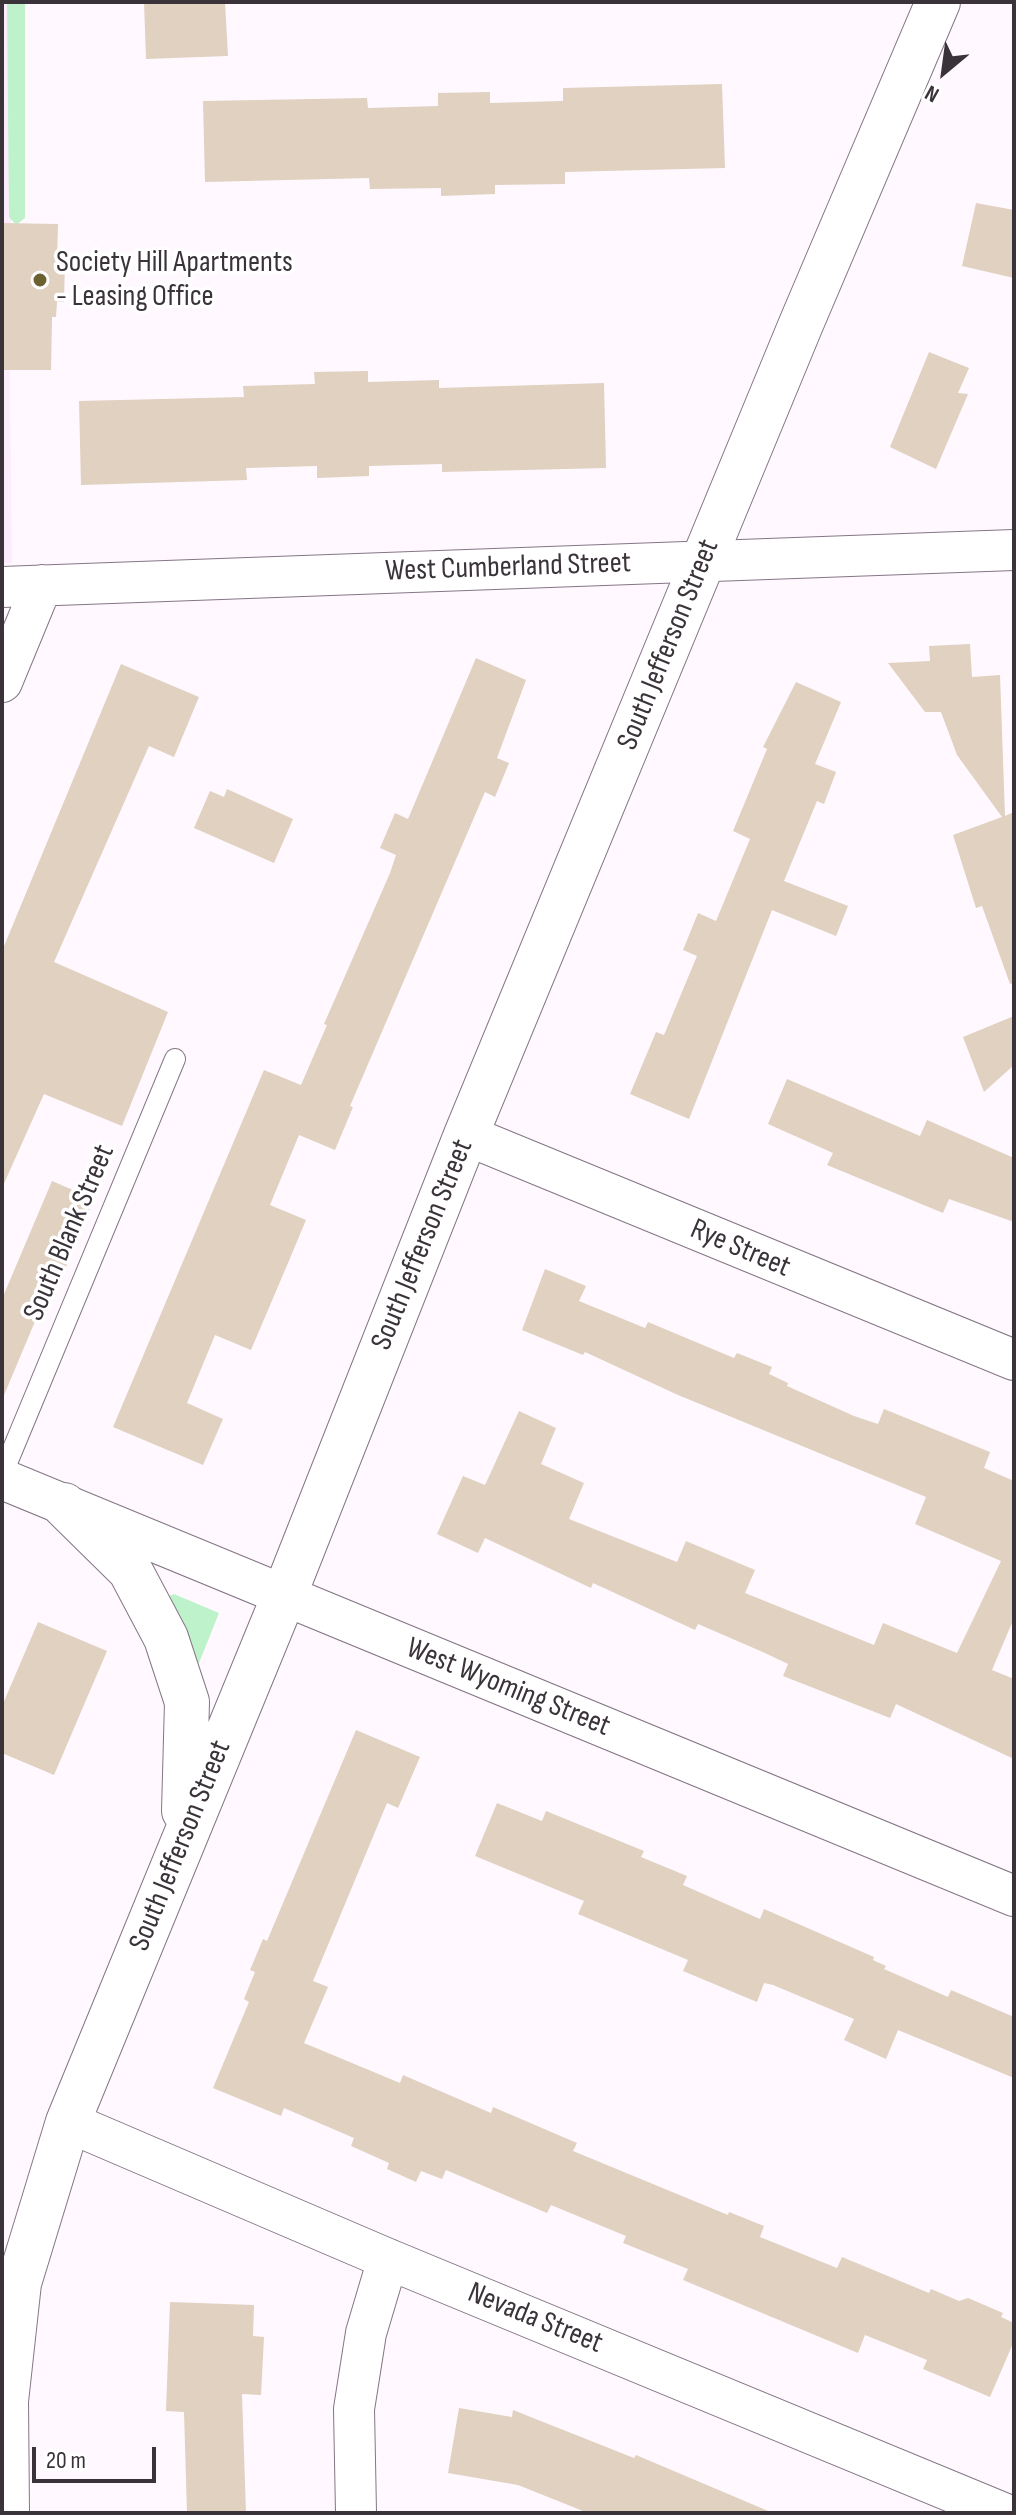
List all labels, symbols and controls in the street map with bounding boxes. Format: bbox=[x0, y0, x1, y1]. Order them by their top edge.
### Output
north arrow bbox=[904, 32, 984, 112]
text: N bbox=[920, 79, 944, 108]
place label: Society Hill Apartments - Leasing Office bbox=[56, 245, 293, 316]
marker: Society Hill Apartments - Leasing Office bbox=[31, 271, 49, 289]
street label: South Jefferson Street bbox=[610, 535, 728, 755]
street label: West Cumberland Street bbox=[385, 546, 631, 590]
street label: South Jefferson Street bbox=[364, 1135, 482, 1355]
street label: South Blank Street bbox=[17, 1140, 123, 1326]
street label: Rye Street bbox=[685, 1212, 795, 1286]
street label: West Wyoming Street bbox=[401, 1631, 615, 1745]
street label: South Jefferson Street bbox=[122, 1736, 240, 1956]
street label: Nevada Street bbox=[462, 2276, 608, 2362]
scale bar bbox=[36, 2431, 160, 2481]
text: 20 m bbox=[46, 2446, 86, 2475]

